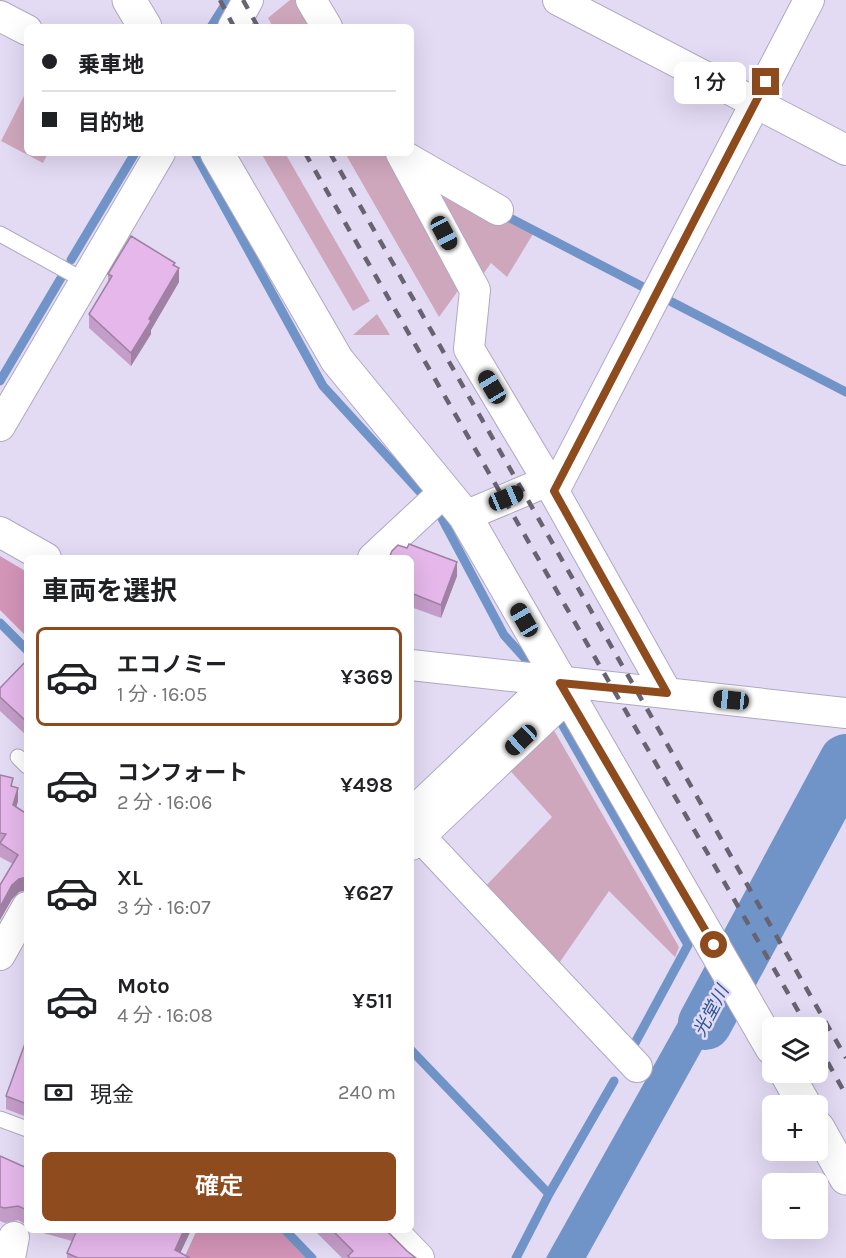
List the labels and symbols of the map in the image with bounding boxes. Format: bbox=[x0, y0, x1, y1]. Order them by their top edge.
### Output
callout: 1 分 bbox=[673, 61, 745, 103]
route end bbox=[752, 68, 779, 95]
car bbox=[428, 213, 460, 253]
car bbox=[475, 367, 509, 407]
car bbox=[486, 483, 526, 513]
car bbox=[507, 600, 541, 640]
car bbox=[712, 689, 750, 711]
car bbox=[502, 721, 540, 759]
route start bbox=[700, 931, 727, 958]
water label: 光堂川 bbox=[689, 980, 734, 1040]

